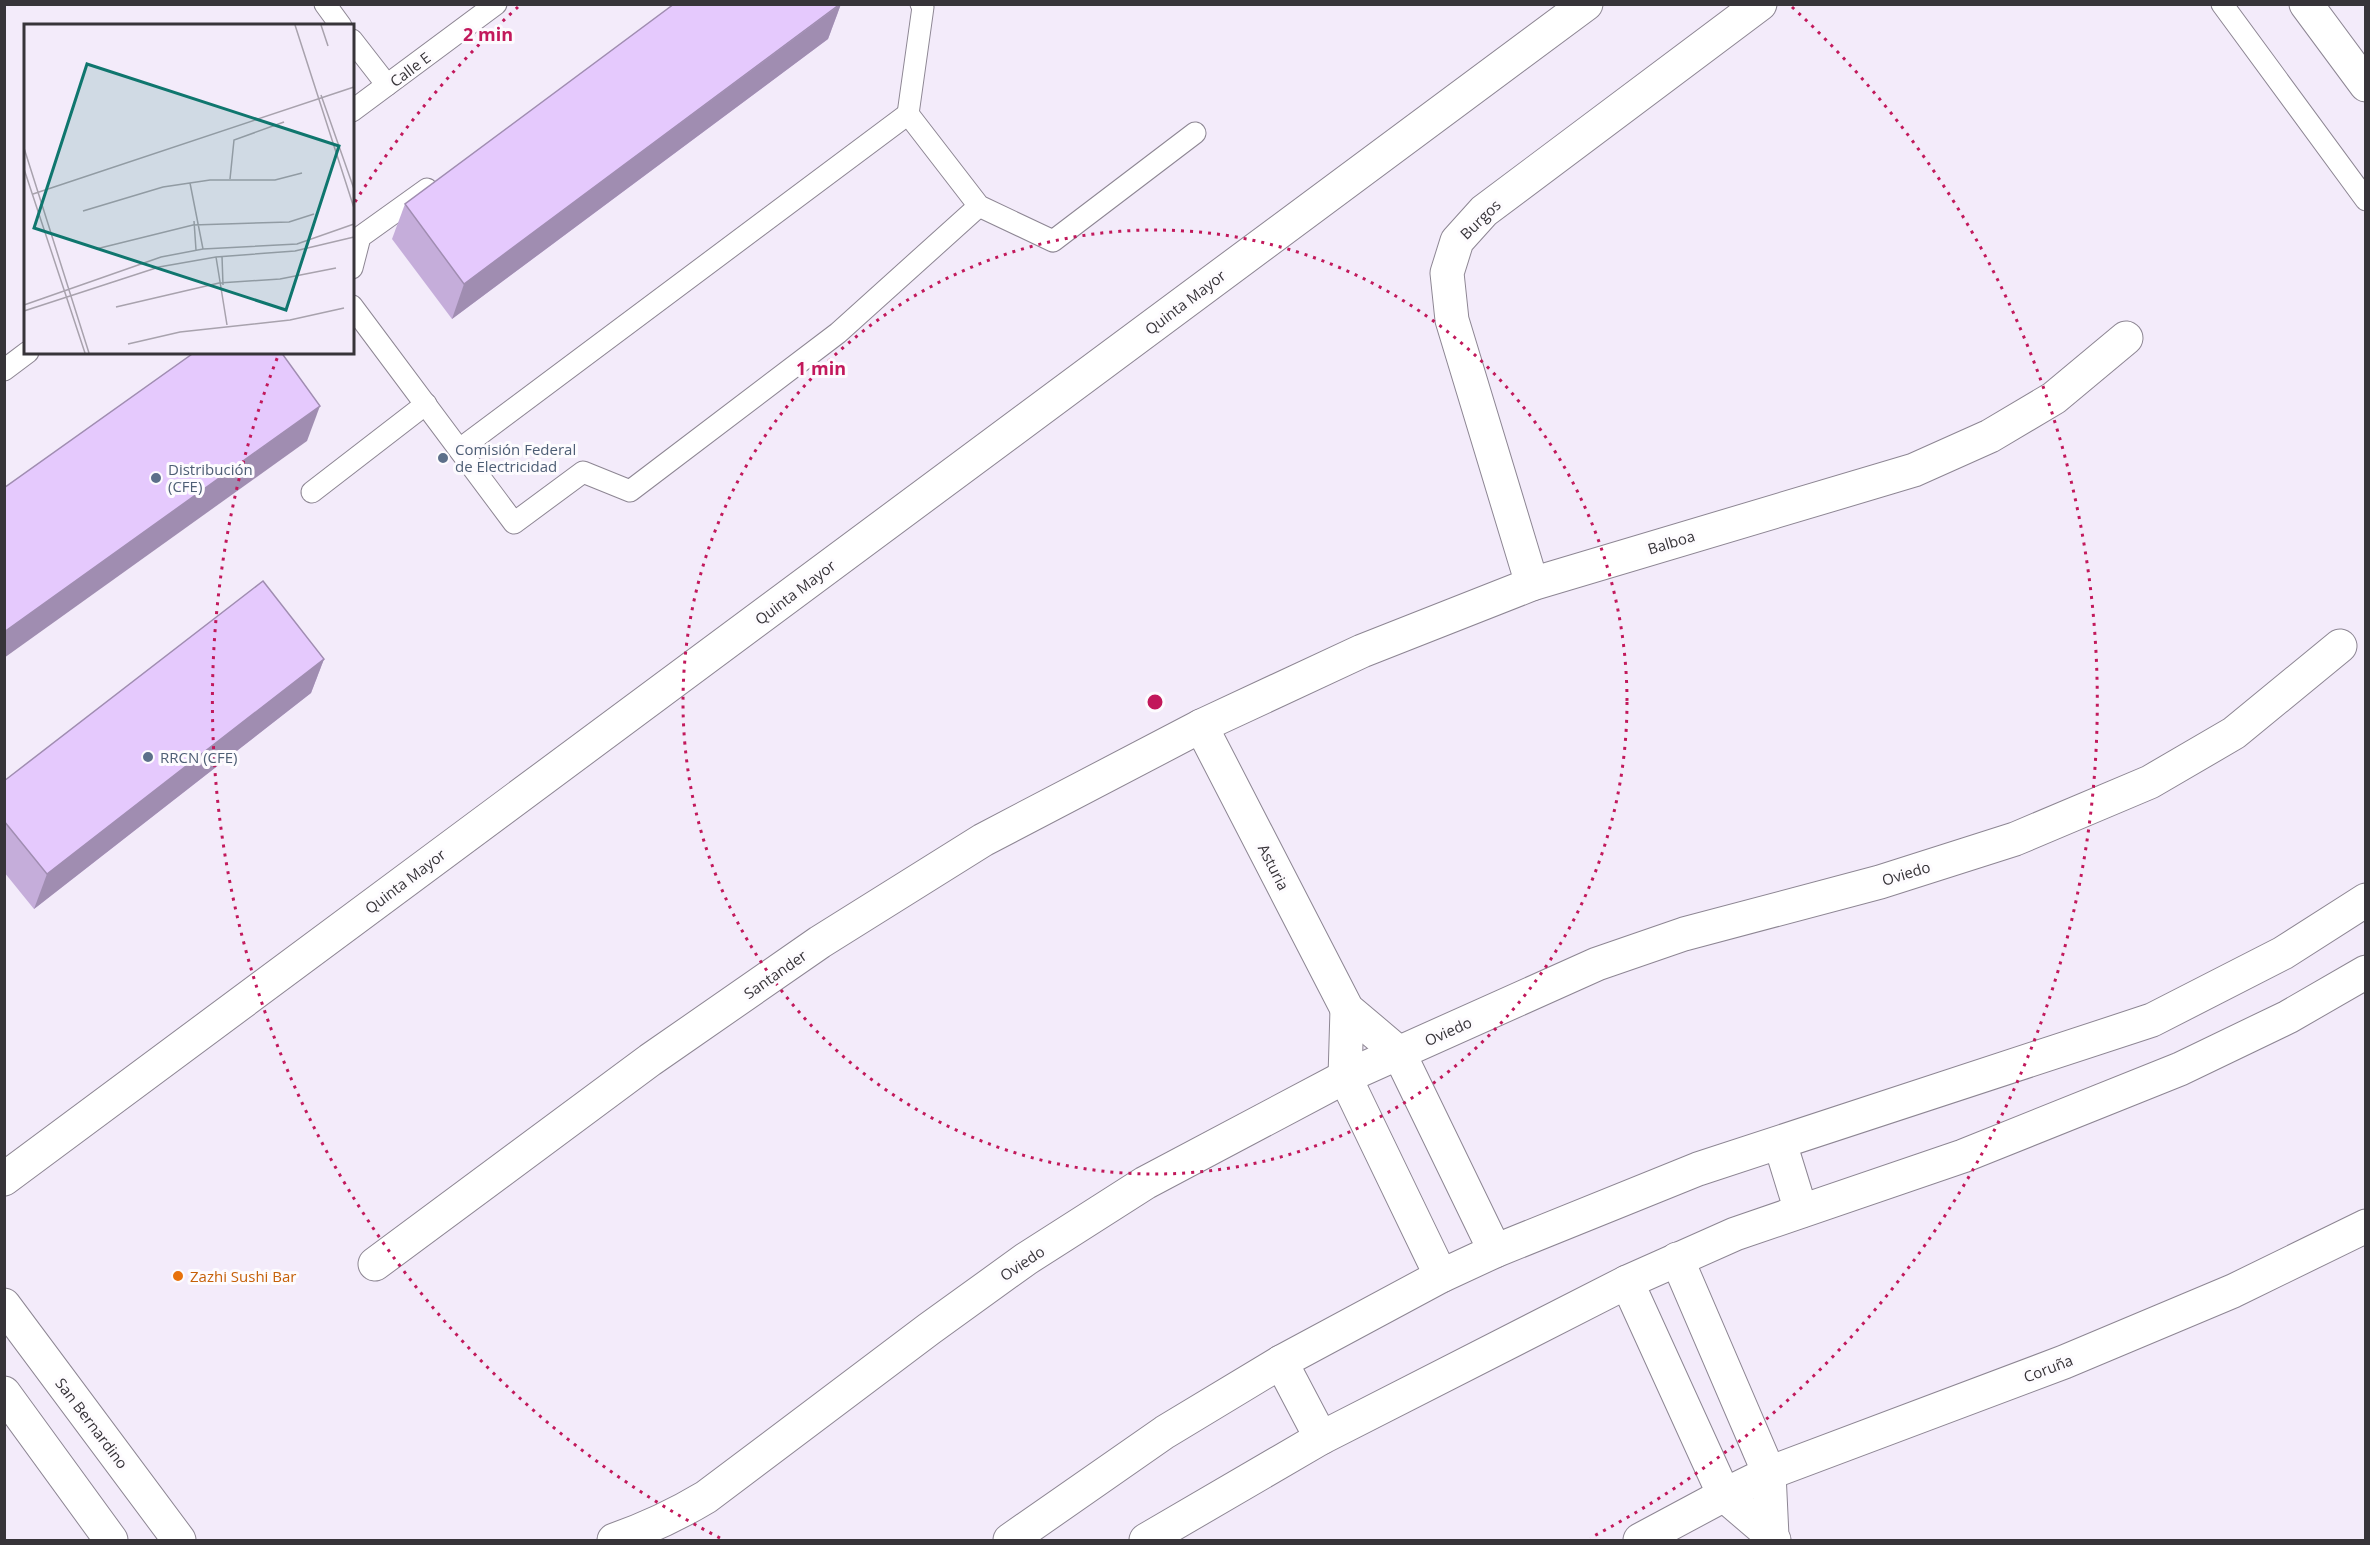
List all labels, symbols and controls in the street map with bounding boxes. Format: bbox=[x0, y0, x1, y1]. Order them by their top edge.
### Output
text: 2 min bbox=[463, 22, 513, 46]
inset map bbox=[24, 24, 354, 354]
street label: Calle E bbox=[386, 47, 434, 91]
street label: Burgos bbox=[1455, 195, 1505, 243]
street label: Quinta Mayor bbox=[1141, 265, 1229, 339]
text: 1 min bbox=[796, 356, 846, 380]
place label: Comisión Federal de Electricidad bbox=[455, 439, 576, 476]
marker: Comisión Federal de Electricidad bbox=[436, 451, 450, 465]
place label: Distribución (CFE) bbox=[168, 459, 253, 496]
marker: Distribución (CFE) bbox=[149, 471, 163, 485]
street label: Balboa bbox=[1645, 525, 1697, 559]
street label: Quinta Mayor bbox=[751, 555, 839, 629]
centre of rings bbox=[1145, 692, 1165, 712]
place label: RRCN (CFE) bbox=[160, 747, 238, 767]
marker: RRCN (CFE) bbox=[141, 750, 155, 764]
street label: Asturia bbox=[1254, 840, 1294, 894]
street label: Quinta Mayor bbox=[361, 844, 449, 918]
street label: Oviedo bbox=[1879, 856, 1933, 890]
street label: Santander bbox=[740, 945, 810, 1003]
street label: Oviedo bbox=[1421, 1012, 1475, 1050]
street label: Oviedo bbox=[996, 1241, 1048, 1285]
place label: Zazhi Sushi Bar bbox=[190, 1266, 296, 1286]
marker: Zazhi Sushi Bar bbox=[171, 1269, 185, 1283]
street label: Coruña bbox=[2020, 1349, 2076, 1387]
street label: San Bernardino bbox=[51, 1374, 133, 1472]

